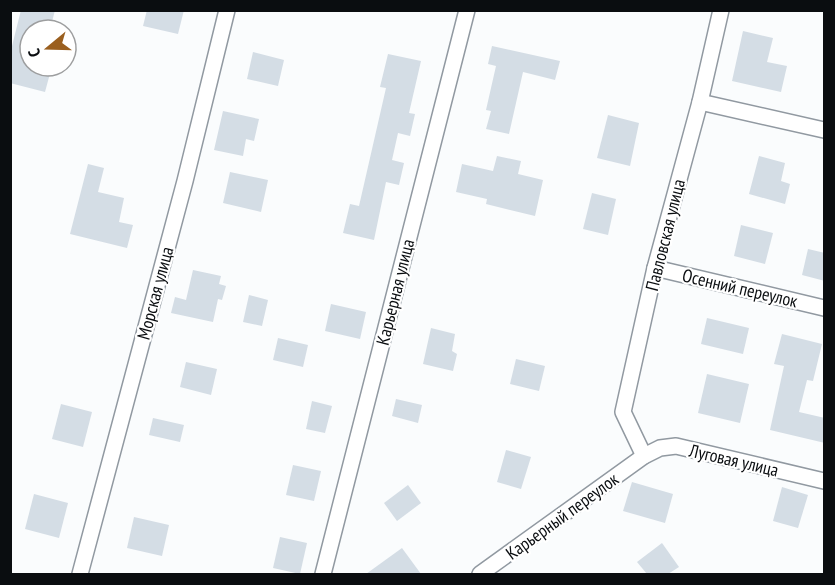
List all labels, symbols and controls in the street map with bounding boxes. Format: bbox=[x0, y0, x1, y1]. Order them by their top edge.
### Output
north arrow bbox=[18, 18, 78, 78]
text: С bbox=[23, 46, 44, 60]
street label: Павловская улица bbox=[640, 177, 690, 293]
street label: Карьерная улица bbox=[371, 237, 419, 347]
street label: Морская улица bbox=[132, 244, 178, 342]
street label: Осенний переулок bbox=[680, 264, 800, 312]
street label: Луговая улица bbox=[686, 438, 781, 481]
street label: Карьерный переулок bbox=[501, 467, 623, 565]

